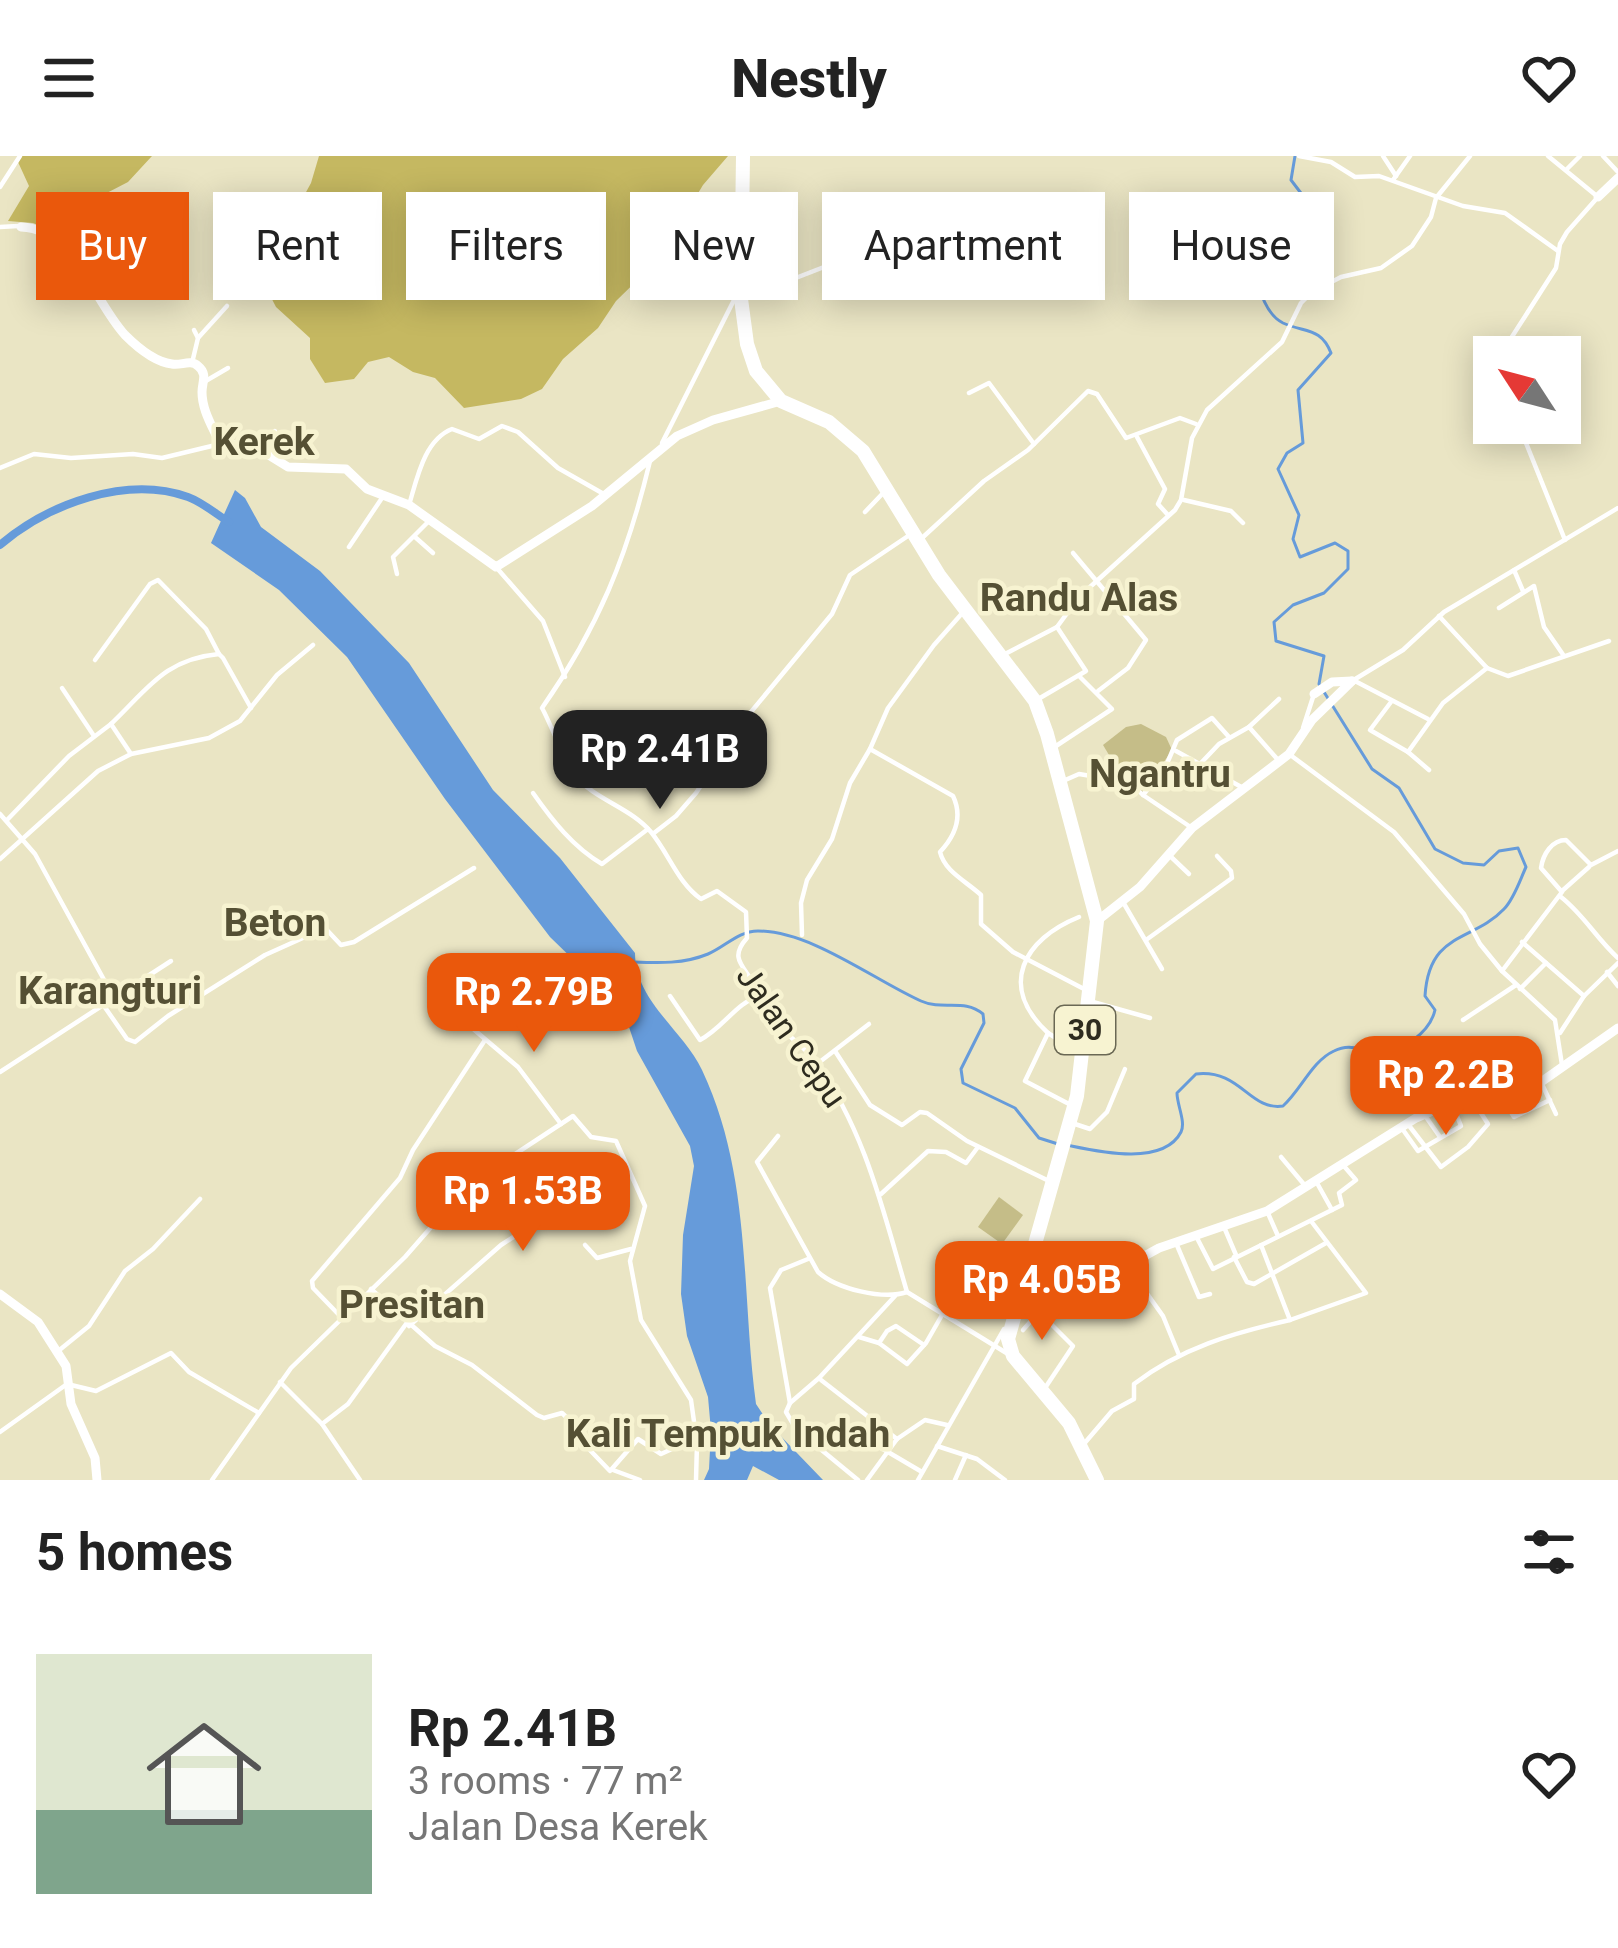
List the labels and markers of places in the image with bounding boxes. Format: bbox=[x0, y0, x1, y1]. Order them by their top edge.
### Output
pin: Rp 2.41B bbox=[536, 710, 784, 812]
pin: Rp 2.79B bbox=[410, 953, 658, 1055]
pin: Rp 2.2B bbox=[1335, 1036, 1557, 1138]
pin: Rp 1.53B bbox=[399, 1152, 647, 1254]
pin: Rp 4.05B bbox=[918, 1241, 1166, 1343]

